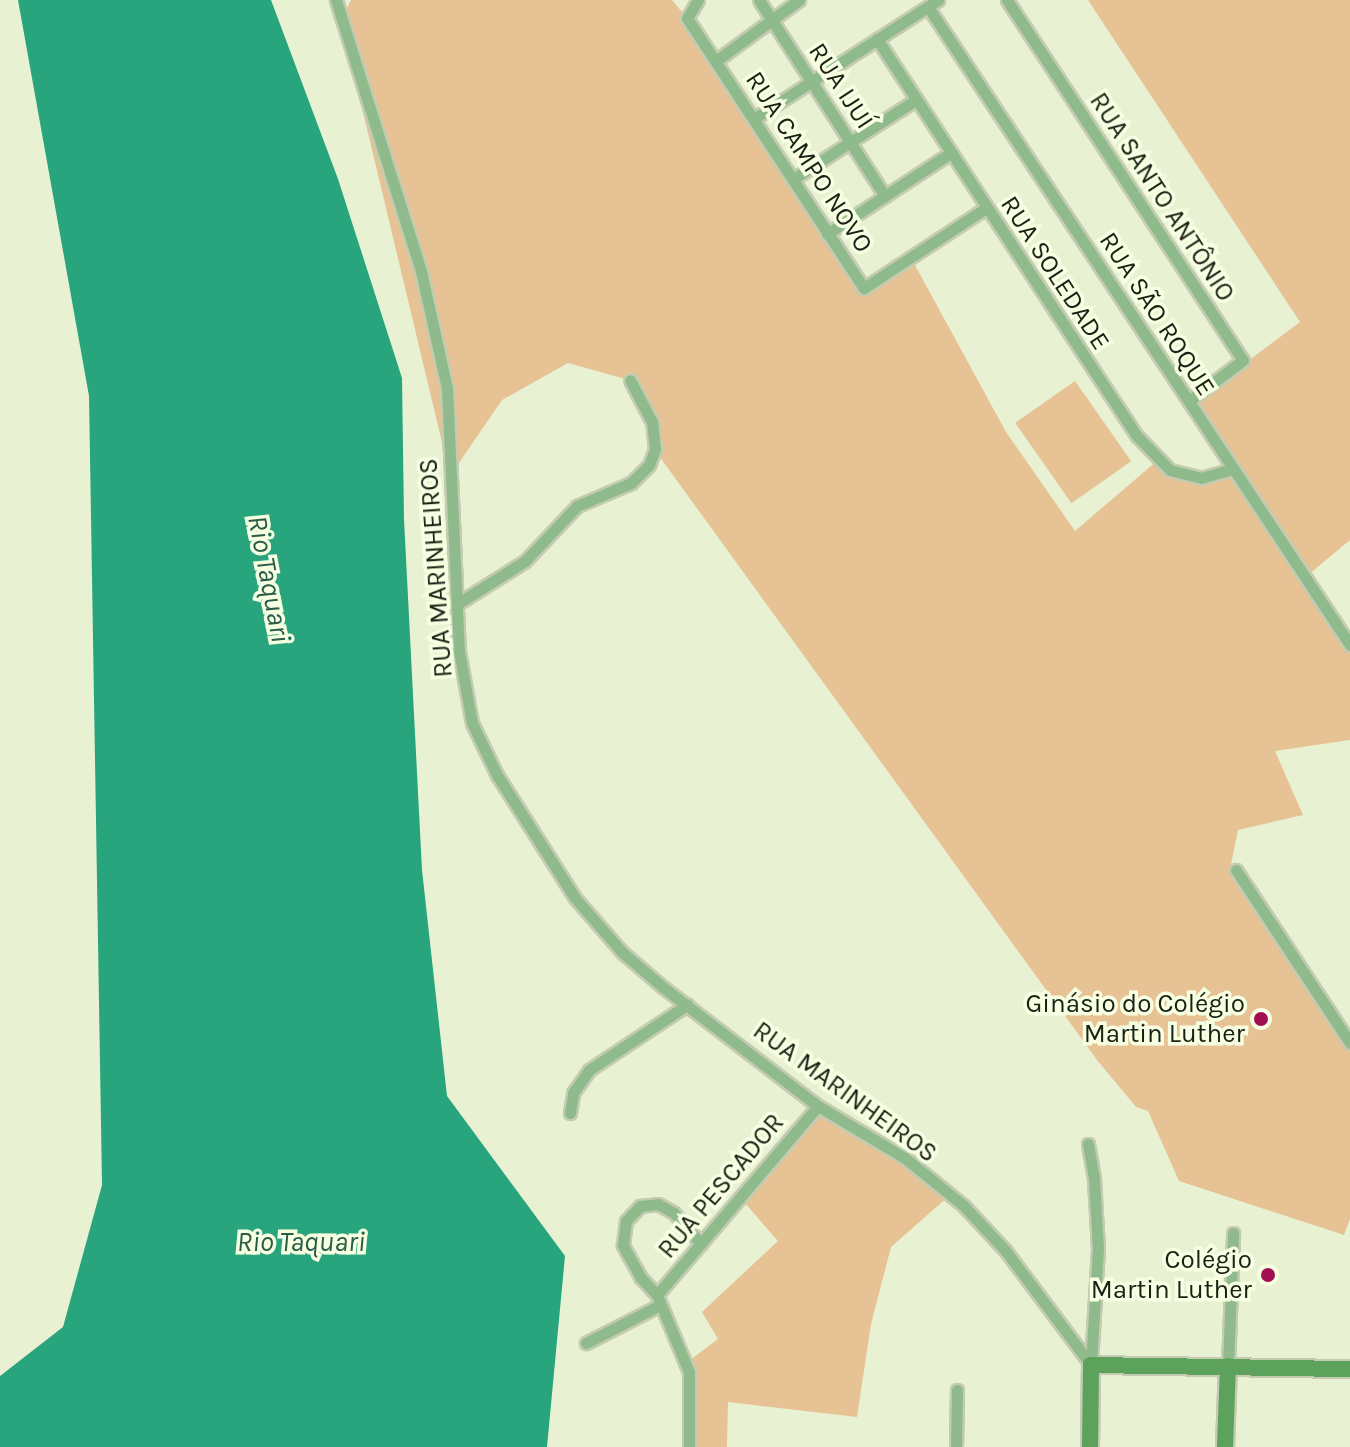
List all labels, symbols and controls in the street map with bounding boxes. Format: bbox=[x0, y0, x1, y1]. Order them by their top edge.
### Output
street label: RUA IJUÍ bbox=[802, 37, 880, 135]
street label: RUA CAMPO NOVO bbox=[739, 66, 879, 258]
street label: RUA SANTO ANTÔNIO bbox=[1083, 87, 1241, 307]
street label: RUA SOLEDADE bbox=[994, 190, 1116, 356]
street label: RUA SÃO ROQUE bbox=[1092, 226, 1222, 402]
street label: RUA MARINHEIROS bbox=[413, 457, 459, 679]
water label: Rio Taquari bbox=[240, 513, 298, 645]
place label: Ginásio do Colégio Martin Luther bbox=[1026, 988, 1245, 1050]
marker: Ginásio do Colégio Martin Luther bbox=[1252, 1010, 1270, 1028]
street label: RUA MARINHEIROS bbox=[747, 1015, 943, 1169]
street label: RUA PESCADOR bbox=[651, 1107, 791, 1265]
water label: Rio Taquari bbox=[237, 1225, 365, 1259]
place label: Colégio Martin Luther bbox=[1091, 1244, 1252, 1306]
marker: Colégio Martin Luther bbox=[1259, 1266, 1277, 1284]

